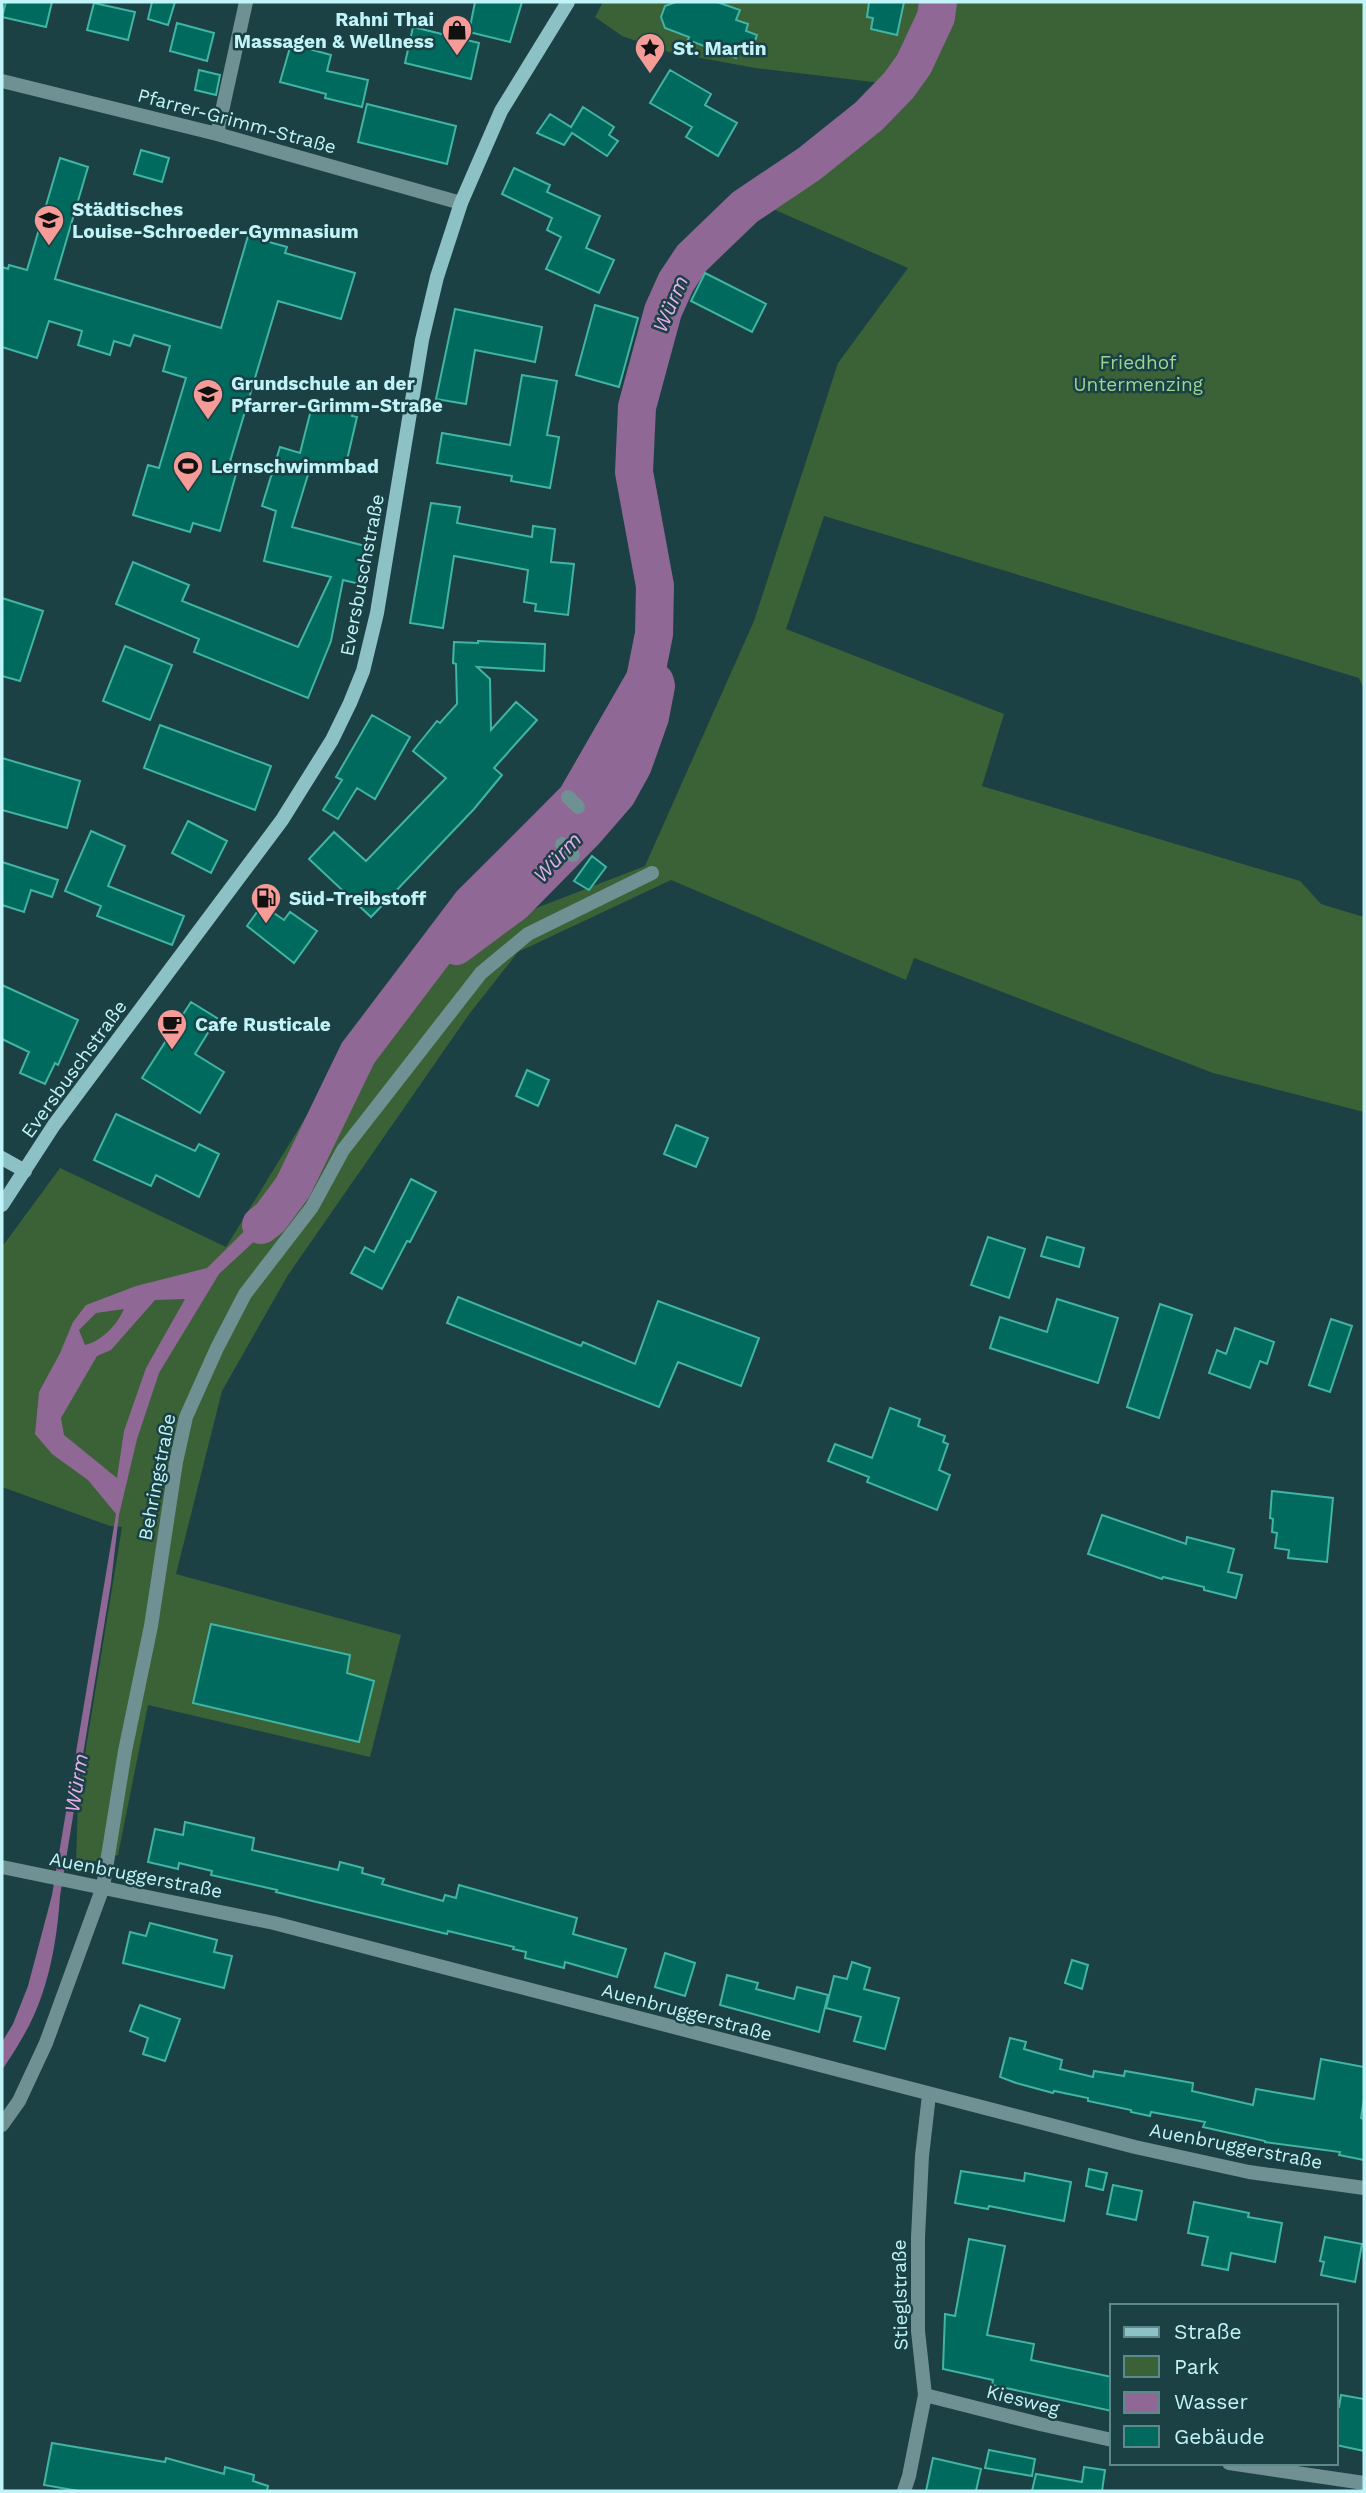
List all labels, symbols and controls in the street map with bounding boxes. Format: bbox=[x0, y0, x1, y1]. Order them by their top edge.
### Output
place label: Rahni Thai Massagen & Wellness bbox=[234, 8, 434, 53]
shop icon: Rahni Thai Massagen & Wellness bbox=[440, 13, 474, 57]
place icon: St. Martin bbox=[633, 31, 667, 75]
place label: St. Martin bbox=[673, 37, 766, 60]
street label: Pfarrer-Grimm-Straße bbox=[135, 83, 339, 159]
place label: Städtisches Louise-Schroeder-Gymnasium bbox=[72, 198, 359, 243]
school or university icon: Städtisches Louise-Schroeder-Gymnasium bbox=[32, 203, 66, 247]
water label: Würm bbox=[647, 272, 693, 336]
park label: Friedhof Untermenzing bbox=[1073, 351, 1204, 396]
place label: Grundschule an der Pfarrer-Grimm-Straße bbox=[231, 372, 443, 417]
school or university icon: Grundschule an der Pfarrer-Grimm-Straße bbox=[191, 377, 225, 421]
sports icon: Lernschwimmbad bbox=[171, 449, 205, 493]
place label: Lernschwimmbad bbox=[211, 455, 379, 478]
street label: Eversbuschstraße bbox=[335, 492, 389, 658]
water label: Würm bbox=[528, 827, 586, 887]
fuel station icon: Süd-Treibstoff bbox=[249, 881, 283, 925]
place label: Süd-Treibstoff bbox=[289, 887, 427, 910]
street label: Eversbuschstraße bbox=[16, 996, 132, 1142]
cafe icon: Cafe Rusticale bbox=[155, 1007, 189, 1051]
place label: Cafe Rusticale bbox=[195, 1013, 331, 1036]
street label: Behringstraße bbox=[133, 1412, 181, 1542]
water label: Würm bbox=[59, 1752, 93, 1814]
street label: Auenbruggerstraße bbox=[48, 1847, 224, 1903]
street label: Auenbruggerstraße bbox=[599, 1978, 775, 2046]
street label: Auenbruggerstraße bbox=[1148, 2118, 1324, 2174]
street label: Stieglstraße bbox=[888, 2239, 912, 2351]
legend bbox=[1110, 2304, 1338, 2465]
text: Straße bbox=[1174, 2319, 1242, 2344]
text: Park bbox=[1174, 2354, 1219, 2379]
street label: Kiesweg bbox=[984, 2380, 1063, 2420]
text: Wasser bbox=[1174, 2389, 1248, 2414]
text: Gebäude bbox=[1174, 2424, 1265, 2449]

